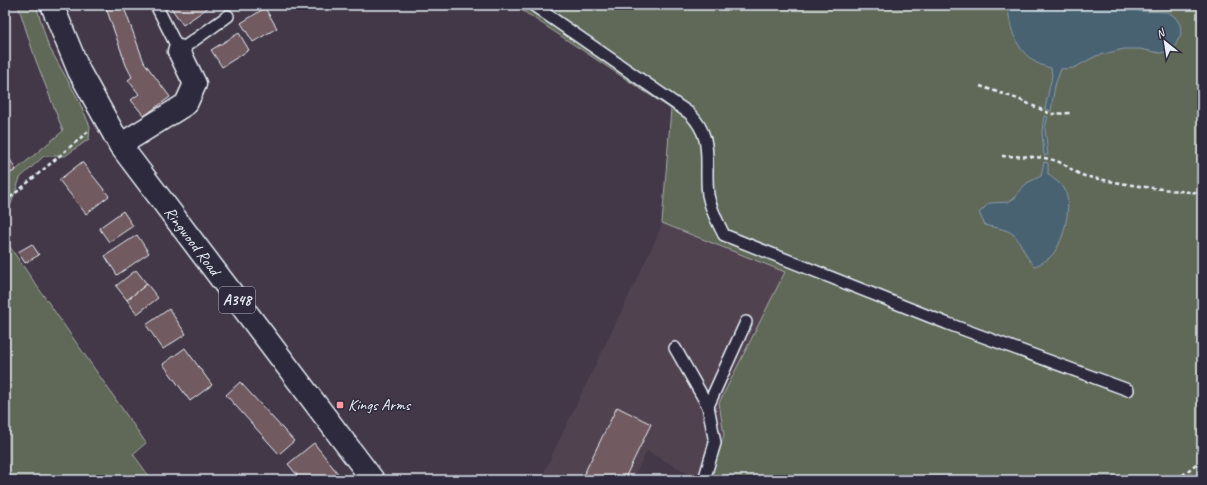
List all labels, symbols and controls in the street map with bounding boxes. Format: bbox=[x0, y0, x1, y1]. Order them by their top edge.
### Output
north arrow bbox=[1145, 22, 1185, 62]
text: N bbox=[1154, 24, 1168, 41]
street label: Ringwood Road bbox=[160, 203, 226, 282]
road number: A348 bbox=[219, 287, 255, 313]
place label: Kings Arms bbox=[348, 395, 412, 415]
marker: Kings Arms bbox=[335, 400, 345, 410]

